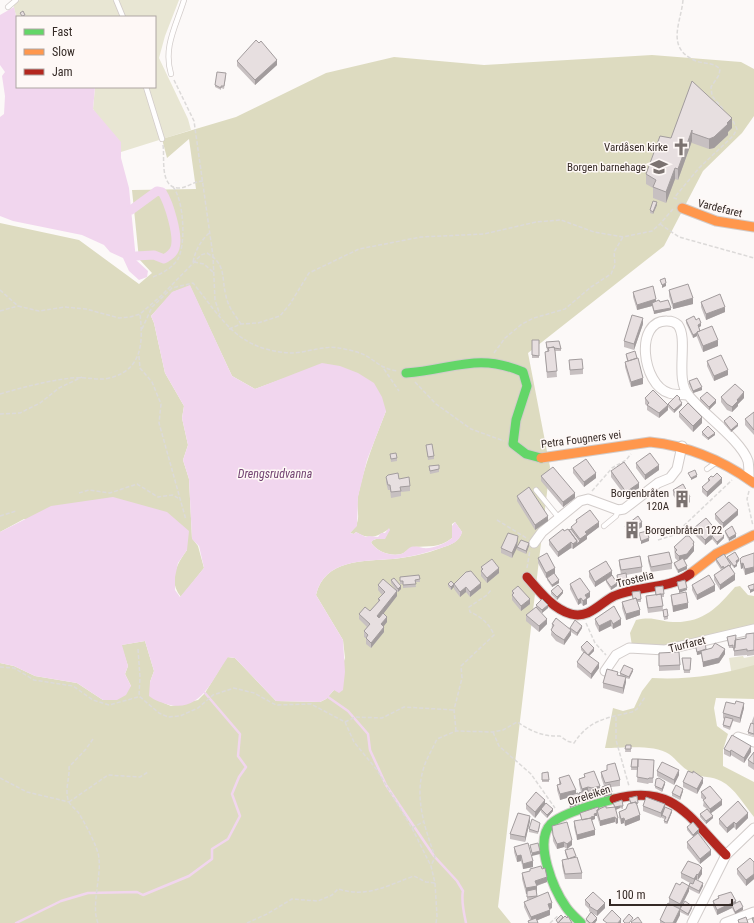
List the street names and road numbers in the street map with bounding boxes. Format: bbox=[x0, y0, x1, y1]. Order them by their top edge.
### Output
street label: Vardefaret bbox=[696, 197, 744, 220]
street label: Petra Fougners vei bbox=[540, 428, 622, 451]
street label: Trostelia bbox=[615, 569, 655, 590]
street label: Tiurfaret bbox=[667, 634, 707, 655]
street label: Orreleiken bbox=[566, 783, 612, 808]

